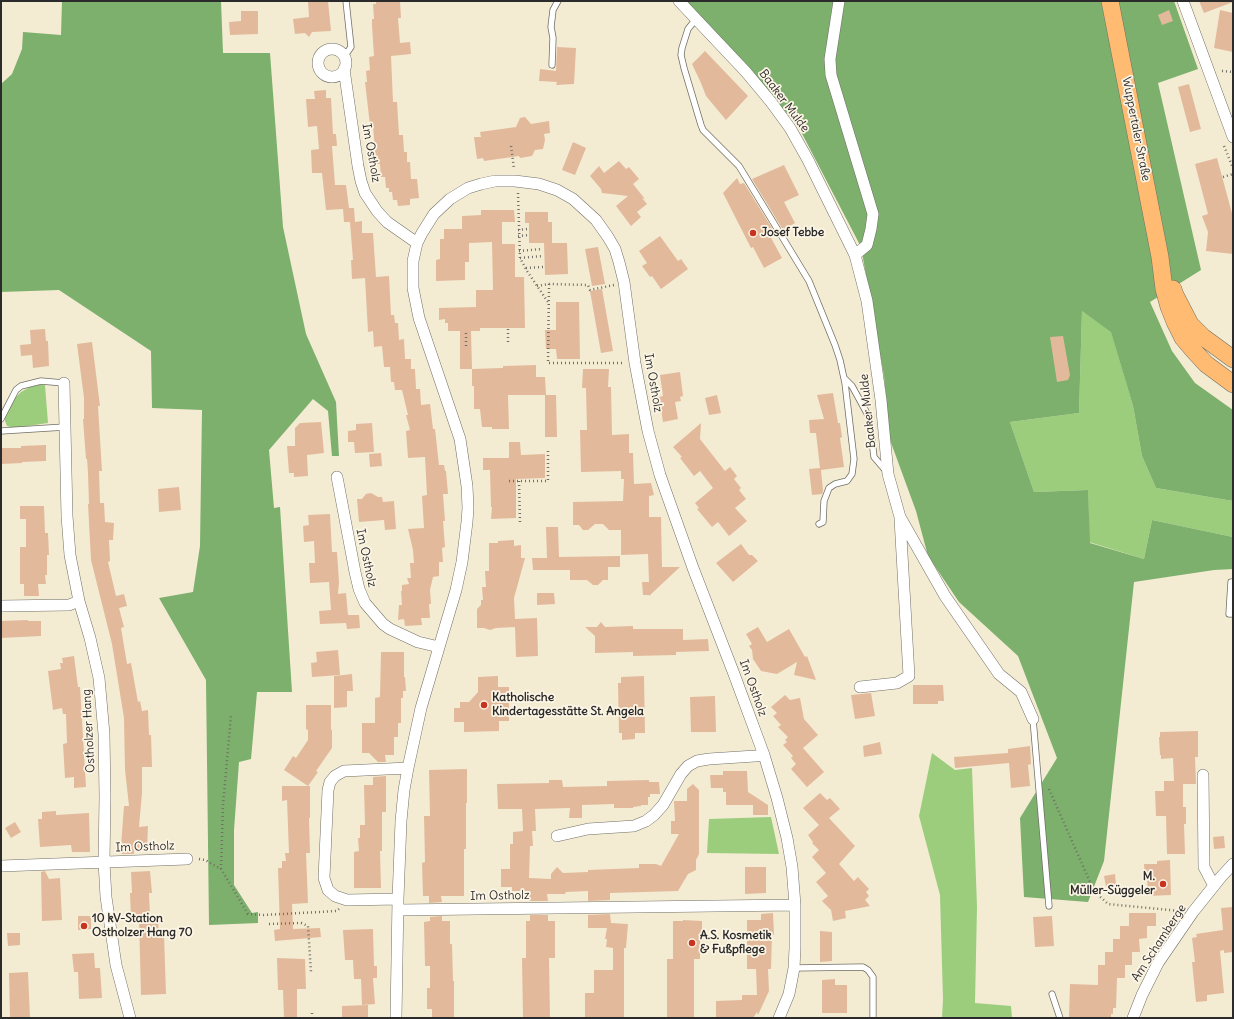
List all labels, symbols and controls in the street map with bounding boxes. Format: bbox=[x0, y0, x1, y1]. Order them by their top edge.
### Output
street label: Baaker Mulde bbox=[756, 67, 812, 135]
street label: Wuppertaler Straße bbox=[1119, 76, 1153, 182]
street label: Im Ostholz bbox=[359, 122, 383, 184]
place label: Josef Tebbe bbox=[761, 226, 824, 240]
marker: Josef Tebbe bbox=[748, 228, 758, 238]
street label: Im Ostholz bbox=[641, 352, 665, 414]
street label: Baaker Mulde bbox=[857, 373, 879, 449]
street label: Im Ostholz bbox=[353, 527, 379, 589]
street label: Im Ostholz bbox=[736, 658, 770, 718]
street label: Ostholzer Hang bbox=[80, 689, 98, 773]
place label: Katholische Kindertagesstätte St. Angela bbox=[492, 691, 644, 719]
marker: Katholische Kindertagesstätte St. Angela bbox=[479, 700, 489, 710]
street label: Im Ostholz bbox=[115, 839, 175, 855]
place label: M. Müller-Süggeler bbox=[1070, 870, 1155, 898]
marker: M. Müller-Süggeler bbox=[1158, 879, 1168, 889]
street label: Im Ostholz bbox=[470, 888, 530, 904]
street label: Am Schamberge bbox=[1129, 902, 1189, 984]
place label: 10 kV-Station Ostholzer Hang 70 bbox=[92, 912, 193, 940]
marker: 10 kV-Station Ostholzer Hang 70 bbox=[79, 921, 89, 931]
place label: A.S. Kosmetik & Fußpflege bbox=[700, 929, 772, 957]
marker: A.S. Kosmetik & Fußpflege bbox=[687, 938, 697, 948]

